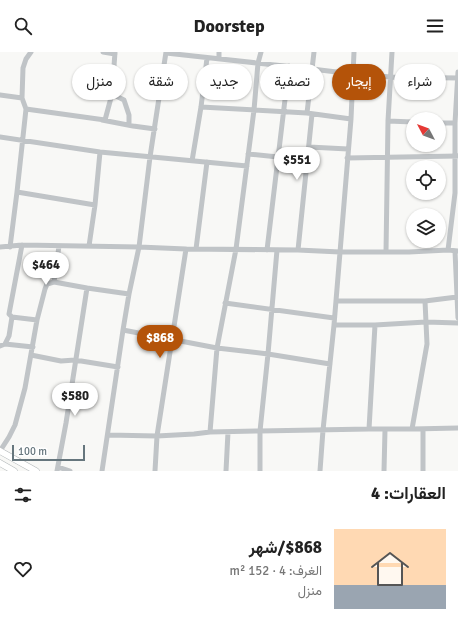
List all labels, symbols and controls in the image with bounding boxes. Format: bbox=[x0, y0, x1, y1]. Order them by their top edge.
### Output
icon: search bbox=[12, 15, 34, 37]
text: Doorstep bbox=[193, 15, 265, 37]
icon: menu bbox=[424, 15, 446, 37]
chip: منزل bbox=[72, 64, 126, 100]
chip: شقة bbox=[134, 64, 188, 100]
chip: جديد bbox=[196, 64, 252, 100]
chip: تصفية bbox=[260, 64, 324, 100]
chip: إيجار bbox=[332, 64, 386, 100]
chip: شراء bbox=[394, 64, 446, 100]
north arrow bbox=[406, 112, 446, 152]
map controls bbox=[406, 112, 446, 248]
pin: $551 bbox=[273, 147, 321, 181]
text: $551 bbox=[283, 152, 311, 168]
button: locate bbox=[406, 160, 446, 200]
button: layers bbox=[406, 208, 446, 248]
pin: $464 bbox=[22, 252, 70, 286]
text: $464 bbox=[32, 257, 60, 273]
pin: $868 bbox=[136, 325, 184, 359]
text: $868 bbox=[146, 330, 174, 346]
pin: $580 bbox=[51, 383, 99, 417]
text: $580 bbox=[61, 388, 89, 404]
scale bar bbox=[12, 443, 85, 462]
text: 100 m bbox=[18, 445, 47, 458]
text: العقارات: 4 bbox=[371, 483, 446, 504]
icon: filters bbox=[12, 484, 34, 506]
text: $868/شهر bbox=[249, 537, 322, 558]
icon: home bbox=[366, 545, 414, 593]
icon: heart bbox=[12, 558, 34, 580]
text: الغرف: 4 · 152 m² bbox=[230, 563, 322, 579]
text: منزل bbox=[298, 583, 322, 599]

